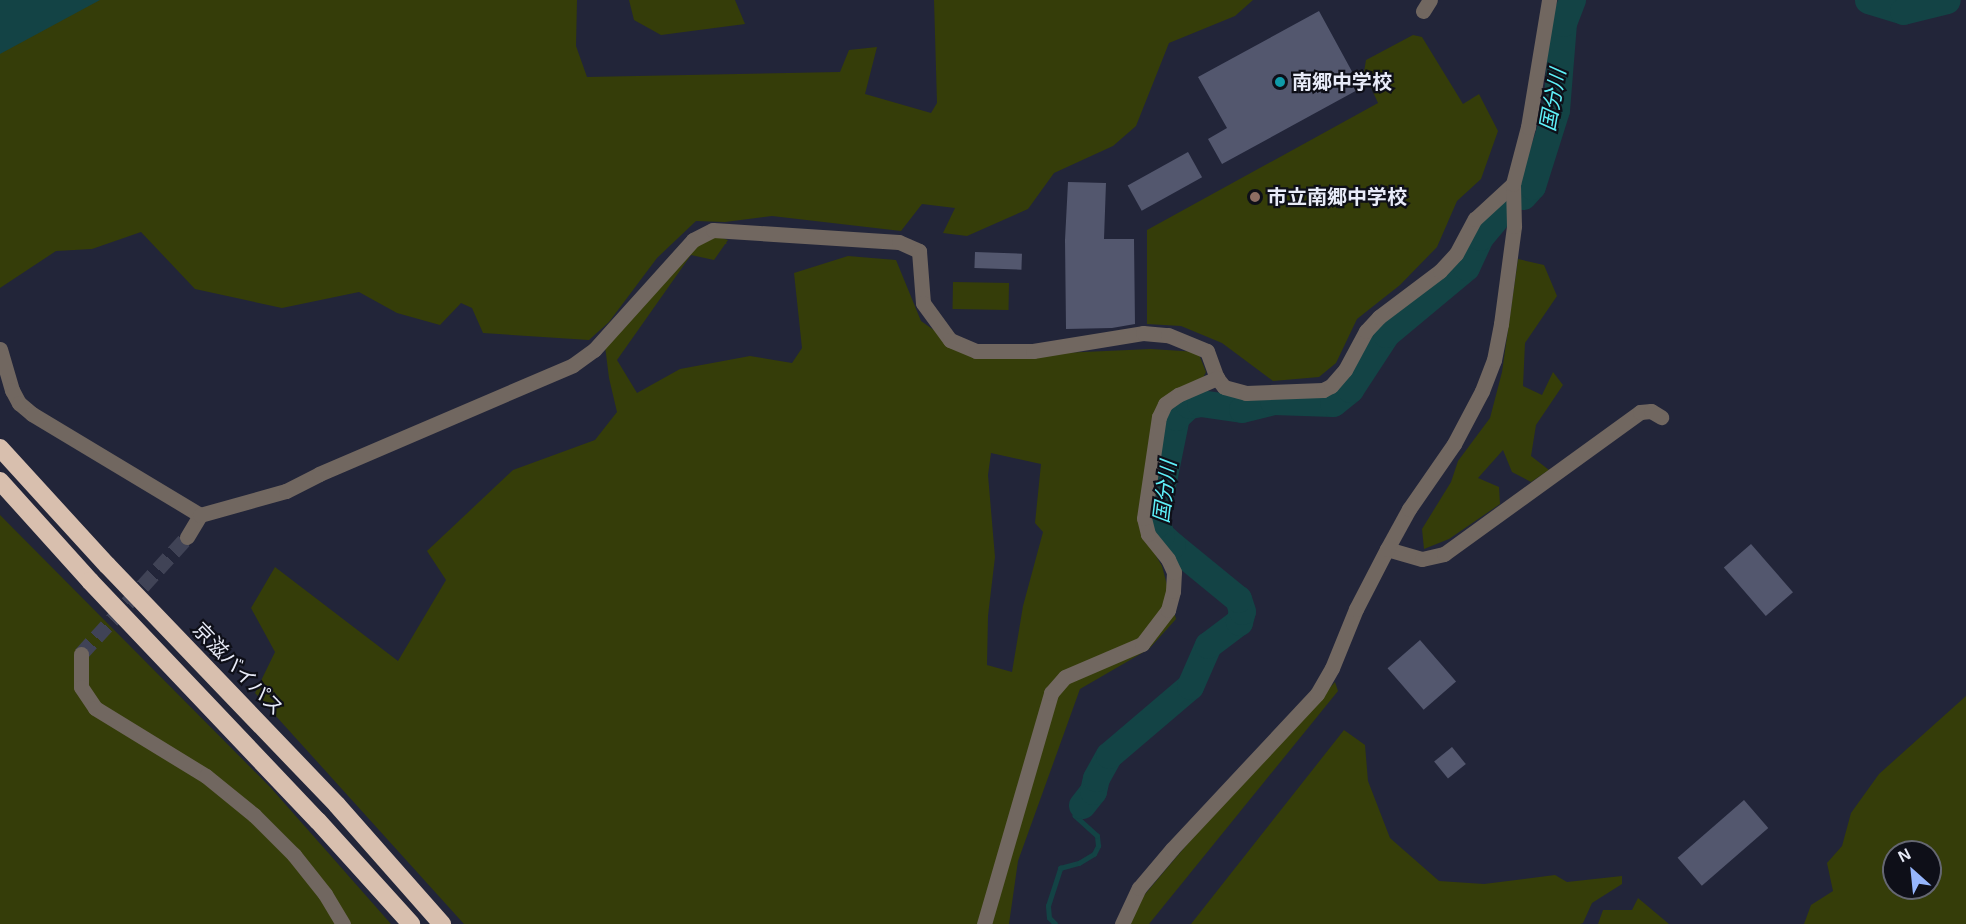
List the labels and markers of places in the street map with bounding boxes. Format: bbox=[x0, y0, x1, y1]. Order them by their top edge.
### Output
place label: 南郷中学校 bbox=[1292, 70, 1392, 94]
marker: 南郷中学校 bbox=[1273, 75, 1287, 89]
place label: 市立南郷中学校 bbox=[1267, 185, 1407, 209]
marker: 市立南郷中学校 bbox=[1248, 190, 1262, 204]

